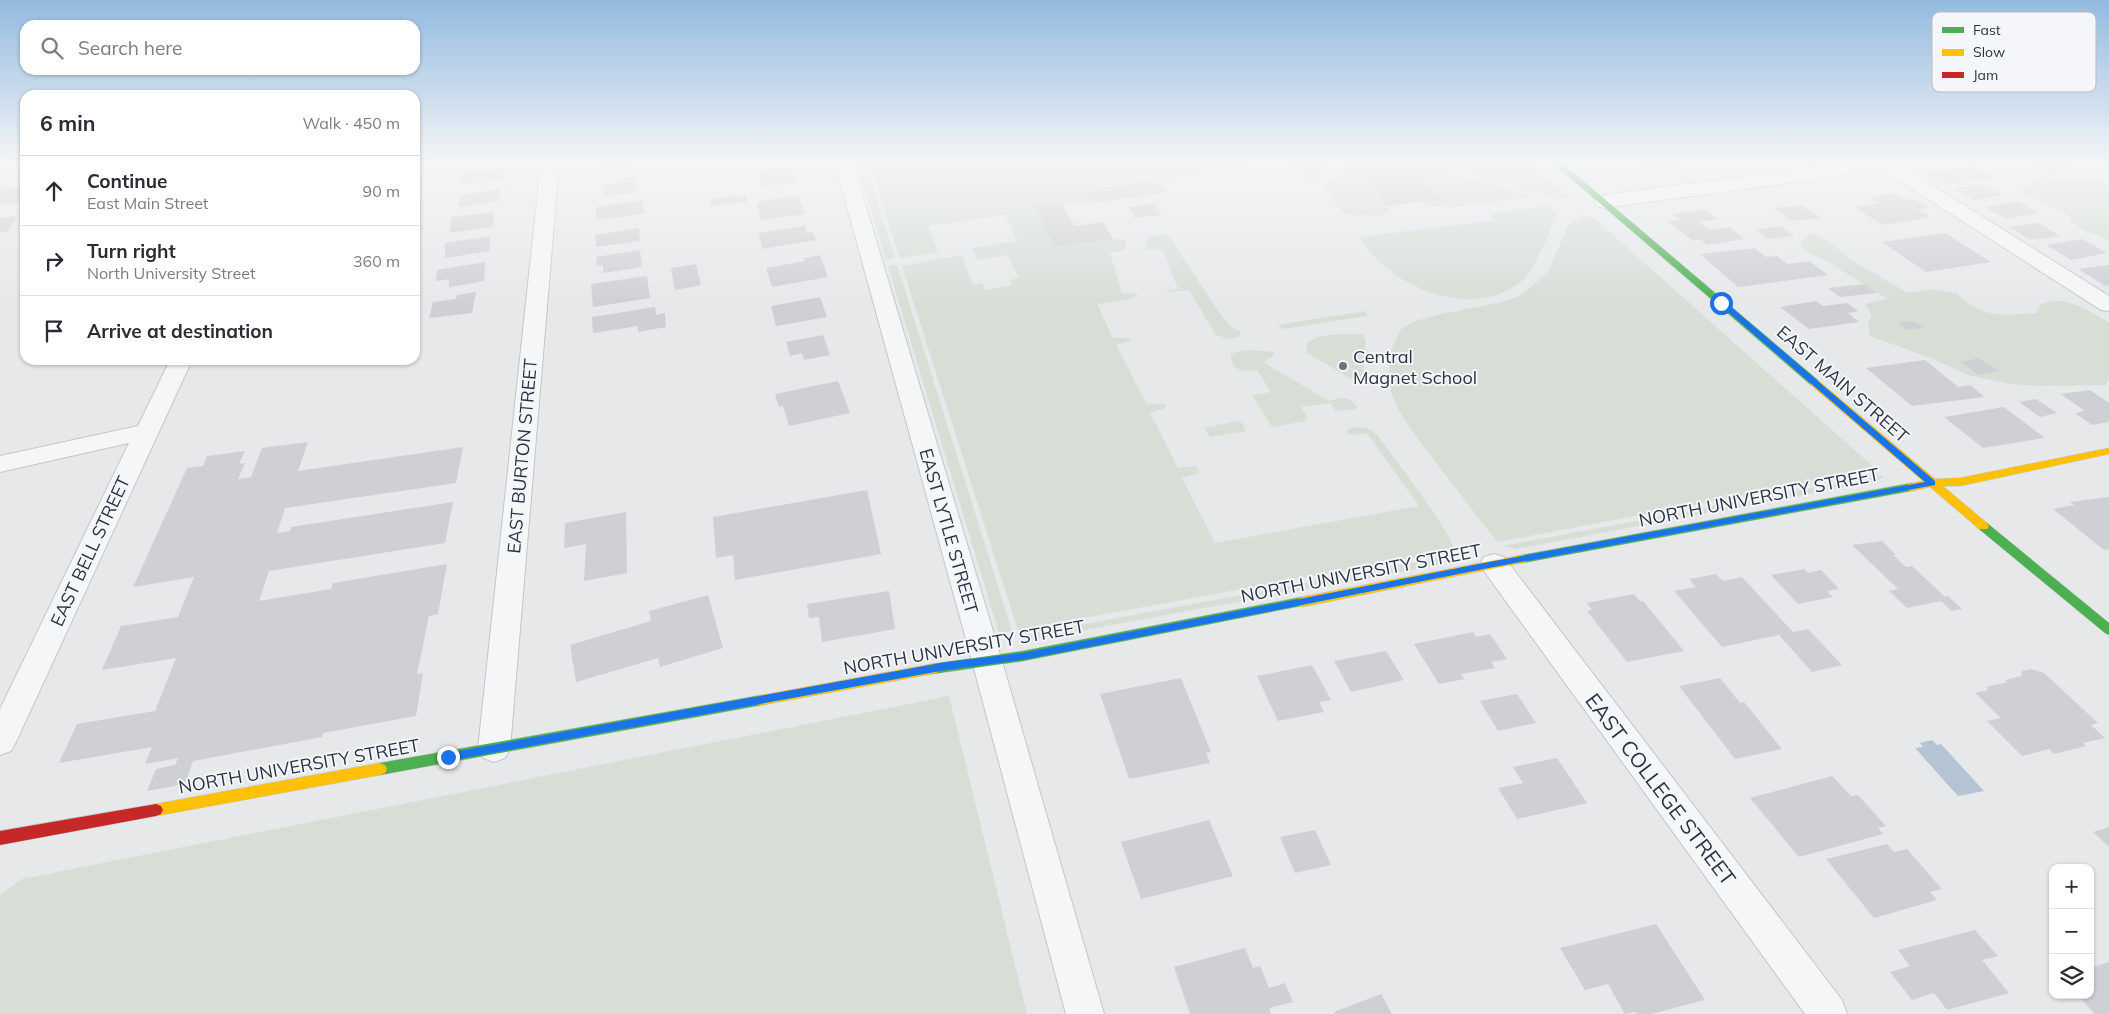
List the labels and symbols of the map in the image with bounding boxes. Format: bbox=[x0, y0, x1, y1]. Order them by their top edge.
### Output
legend bbox=[1932, 12, 2096, 92]
text: Fast bbox=[1973, 21, 2001, 39]
text: Slow bbox=[1973, 43, 2005, 61]
text: Jam bbox=[1973, 66, 1998, 84]
route start bbox=[1710, 292, 1733, 315]
street label: EAST MAIN STREET bbox=[1772, 320, 1914, 448]
place label: Central Magnet School bbox=[1353, 345, 1477, 389]
street label: EAST BURTON STREET bbox=[502, 357, 542, 554]
marker: Central Magnet School bbox=[1337, 360, 1349, 372]
street label: EAST LYTLE STREET bbox=[914, 446, 984, 616]
street label: NORTH UNIVERSITY STREET bbox=[1637, 462, 1881, 532]
street label: EAST BELL STREET bbox=[45, 472, 135, 630]
street label: NORTH UNIVERSITY STREET bbox=[1239, 538, 1483, 608]
street label: NORTH UNIVERSITY STREET bbox=[842, 614, 1086, 680]
street label: EAST COLLEGE STREET bbox=[1580, 688, 1742, 890]
street label: NORTH UNIVERSITY STREET bbox=[177, 733, 421, 799]
route end bbox=[437, 746, 460, 769]

